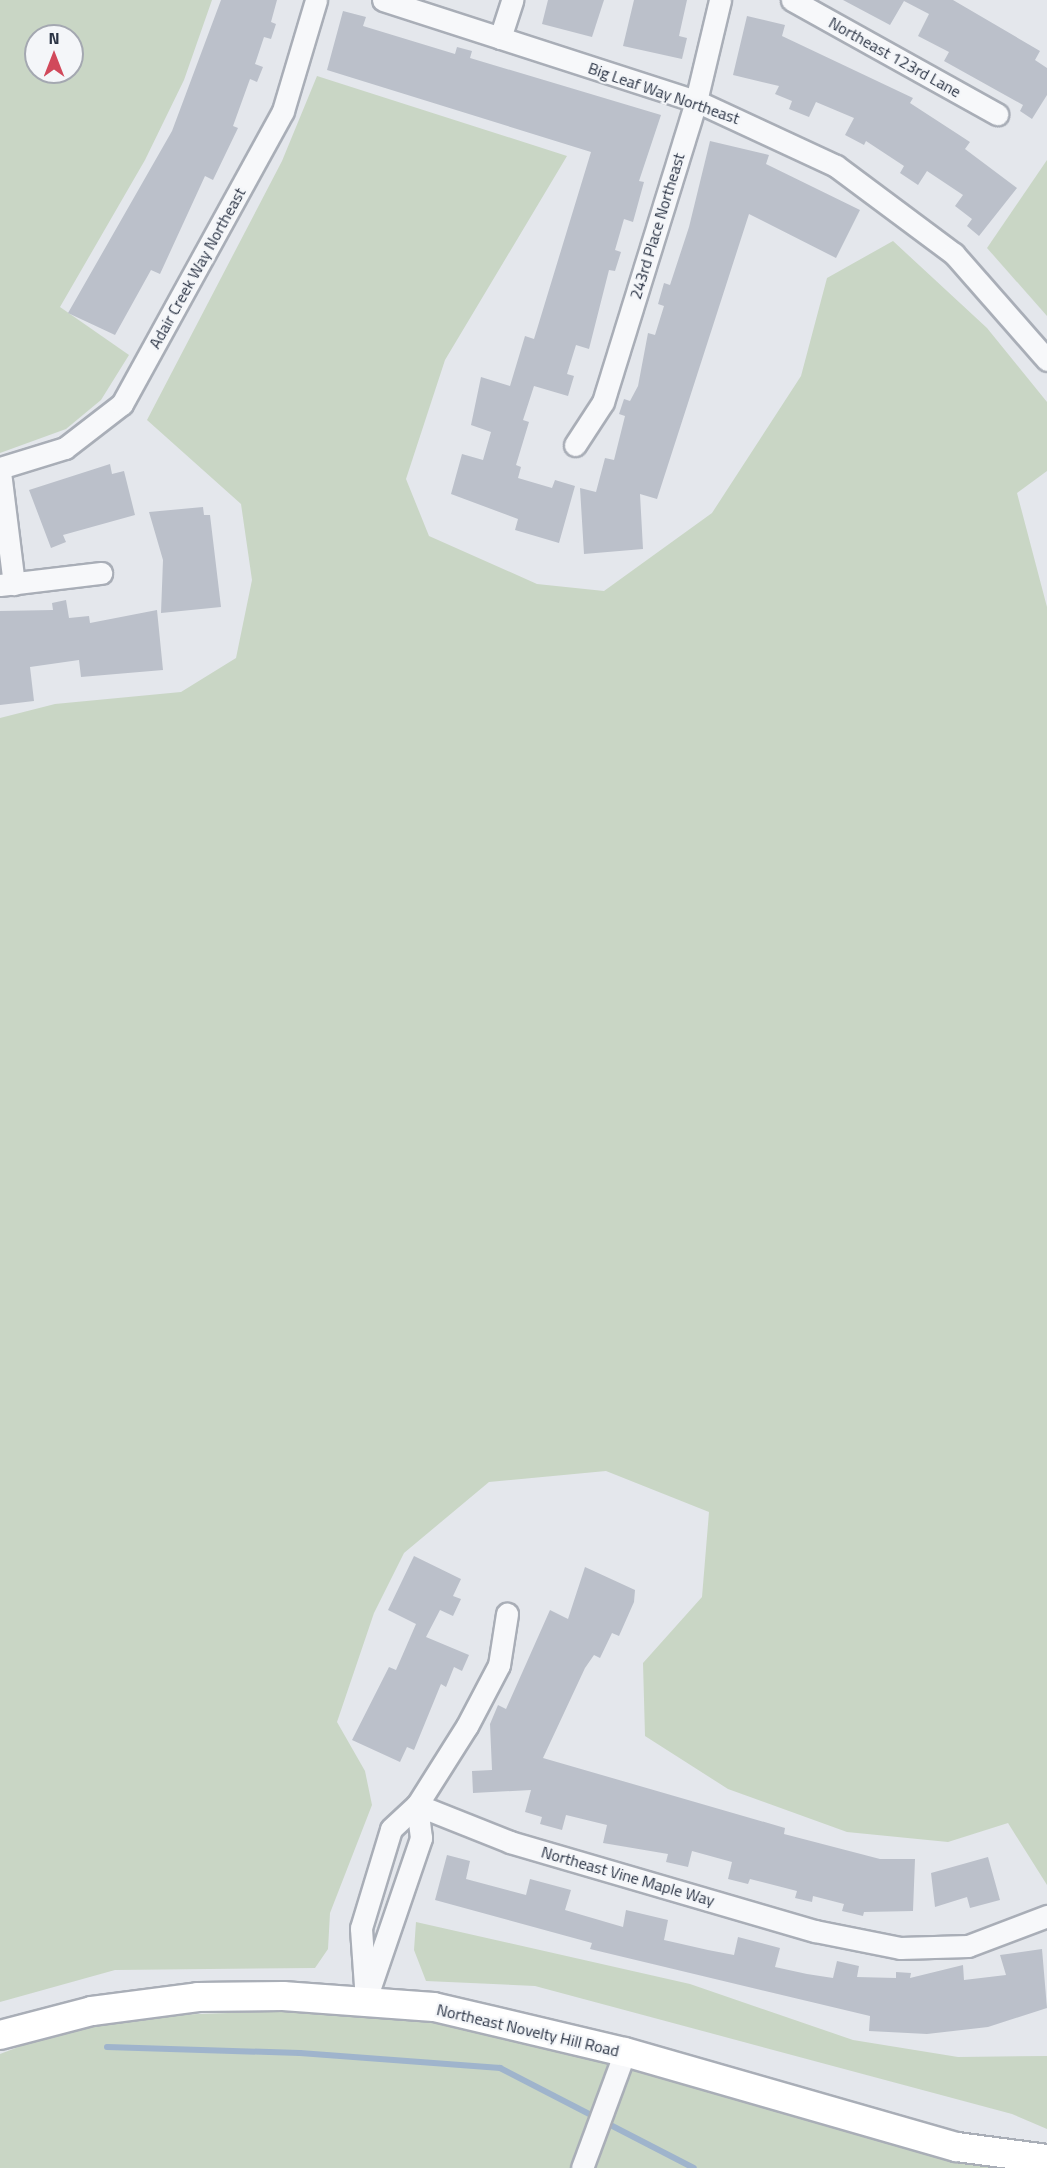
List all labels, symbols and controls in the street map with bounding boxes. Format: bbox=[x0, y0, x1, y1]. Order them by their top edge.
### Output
street label: Northeast 123rd Lane bbox=[826, 13, 964, 101]
north arrow bbox=[24, 24, 84, 84]
text: N bbox=[48, 26, 60, 50]
street label: Big Leaf Way Northeast bbox=[586, 58, 742, 128]
street label: 243rd Place Northeast bbox=[626, 151, 688, 301]
street label: Adair Creek Way Northeast bbox=[145, 184, 249, 352]
street label: Northeast Vine Maple Way bbox=[539, 1842, 717, 1910]
street label: Northeast Novelty Hill Road bbox=[435, 2000, 621, 2060]

